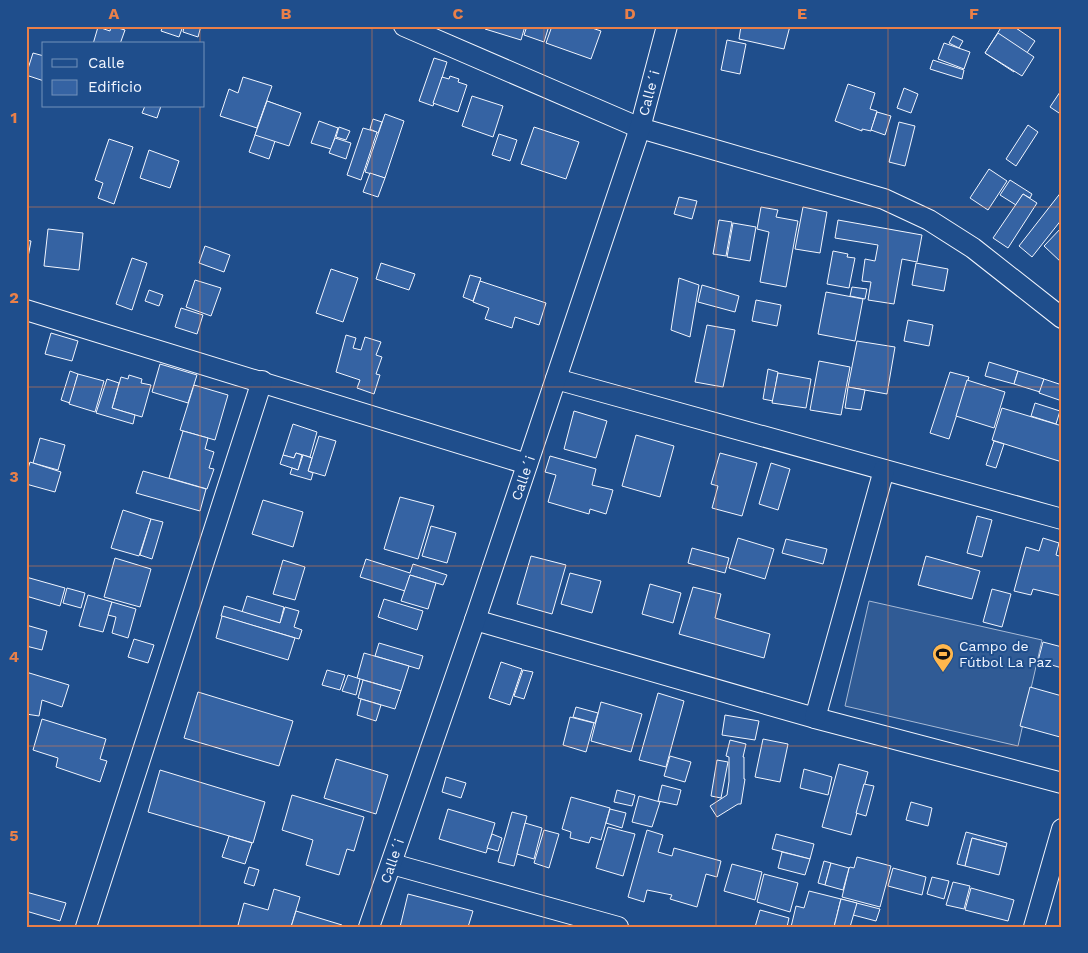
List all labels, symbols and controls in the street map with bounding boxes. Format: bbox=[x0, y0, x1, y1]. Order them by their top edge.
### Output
text: A bbox=[109, 4, 120, 23]
text: B bbox=[281, 4, 292, 23]
text: C bbox=[453, 4, 464, 23]
text: D bbox=[624, 4, 636, 23]
text: E bbox=[797, 4, 807, 23]
text: F bbox=[969, 4, 979, 23]
legend bbox=[42, 42, 205, 108]
text: Calle bbox=[88, 54, 125, 72]
street label: Calle´i bbox=[635, 69, 663, 117]
text: Edificio bbox=[88, 78, 142, 96]
text: 1 bbox=[11, 108, 17, 127]
text: 2 bbox=[9, 288, 19, 307]
street label: Calle´i bbox=[508, 454, 538, 502]
text: 3 bbox=[9, 467, 19, 486]
place label: Campo de Fútbol La Paz bbox=[959, 638, 1052, 670]
sports icon: Campo de Fútbol La Paz bbox=[931, 642, 955, 673]
text: 4 bbox=[9, 647, 19, 666]
text: 5 bbox=[9, 826, 19, 845]
street label: Calle´i bbox=[377, 837, 407, 885]

